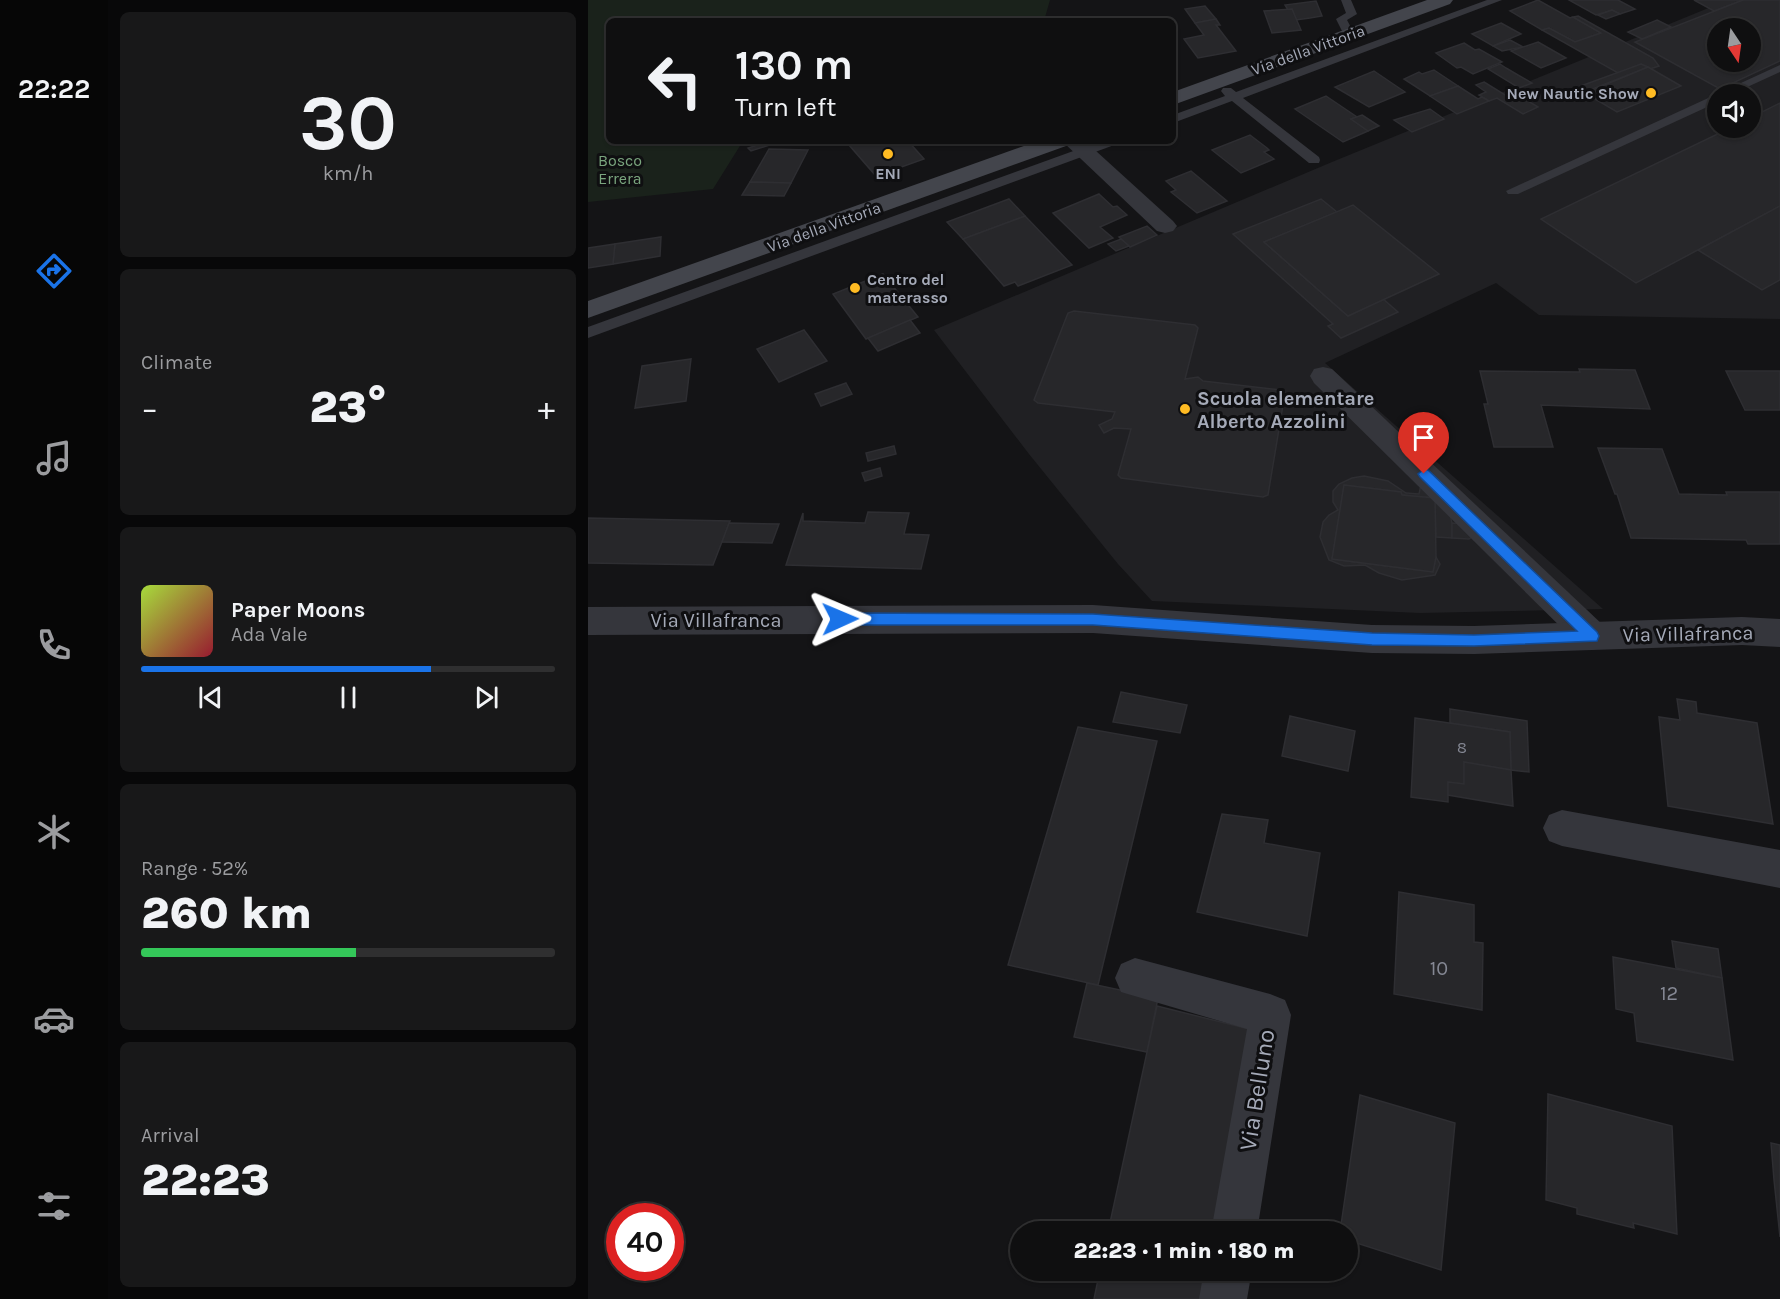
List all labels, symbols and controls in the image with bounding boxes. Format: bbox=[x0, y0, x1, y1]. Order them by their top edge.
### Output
north arrow bbox=[1707, 18, 1761, 72]
map controls bbox=[1707, 18, 1761, 138]
street label: Via della Vittoria bbox=[1249, 21, 1367, 79]
text: 130 m bbox=[735, 40, 853, 90]
icon: left bbox=[636, 42, 714, 120]
text: 22:22 bbox=[18, 73, 90, 105]
text: 30 bbox=[299, 77, 397, 169]
place label: New Nautic Show bbox=[1507, 84, 1639, 103]
button: sound bbox=[1707, 84, 1761, 138]
marker: New Nautic Show bbox=[1644, 86, 1658, 100]
text: Turn left bbox=[735, 91, 836, 123]
marker: ENI bbox=[881, 147, 895, 161]
park label: Bosco Errera bbox=[598, 151, 642, 188]
text: km/h bbox=[323, 162, 373, 185]
place label: ENI bbox=[875, 164, 901, 183]
street label: Via della Vittoria bbox=[765, 198, 883, 256]
icon: directions bbox=[33, 250, 75, 292]
place label: Centro del materasso bbox=[867, 270, 948, 307]
marker: Centro del materasso bbox=[848, 281, 862, 295]
text: Climate bbox=[141, 351, 212, 374]
text: 23° bbox=[309, 381, 387, 433]
place label: Scuola elementare Alberto Azzolini bbox=[1197, 387, 1374, 433]
text: − bbox=[141, 389, 158, 427]
text: + bbox=[538, 389, 555, 427]
marker: Scuola elementare Alberto Azzolini bbox=[1178, 402, 1192, 416]
pin bbox=[1398, 412, 1449, 474]
icon: arrive bbox=[1407, 421, 1440, 454]
icon: music bbox=[33, 437, 75, 479]
position arrow bbox=[808, 587, 872, 651]
text: Paper Moons bbox=[231, 597, 365, 623]
street label: Via Villafranca bbox=[651, 609, 781, 632]
street label: Via Villafranca bbox=[1622, 621, 1754, 647]
text: Ada Vale bbox=[231, 623, 308, 646]
icon: phone bbox=[33, 624, 75, 666]
icon: previous bbox=[194, 681, 227, 714]
icon: pause bbox=[332, 681, 365, 714]
icon: next bbox=[470, 681, 503, 714]
house number: 8 bbox=[1457, 738, 1467, 757]
icon: climate bbox=[33, 811, 75, 853]
text: Range · 52% bbox=[141, 857, 248, 880]
text: 260 km bbox=[141, 887, 312, 939]
house number: 10 bbox=[1430, 957, 1448, 980]
house number: 12 bbox=[1660, 982, 1678, 1005]
icon: car bbox=[33, 998, 75, 1040]
street label: Via Belluno bbox=[1234, 1027, 1280, 1153]
text: Arrival bbox=[141, 1124, 200, 1147]
text: 22:23 bbox=[141, 1154, 270, 1206]
icon: filters bbox=[33, 1185, 75, 1227]
speed limit sign: 40 bbox=[606, 1203, 684, 1281]
text: 22:23 · 1 min · 180 m bbox=[1074, 1238, 1294, 1264]

